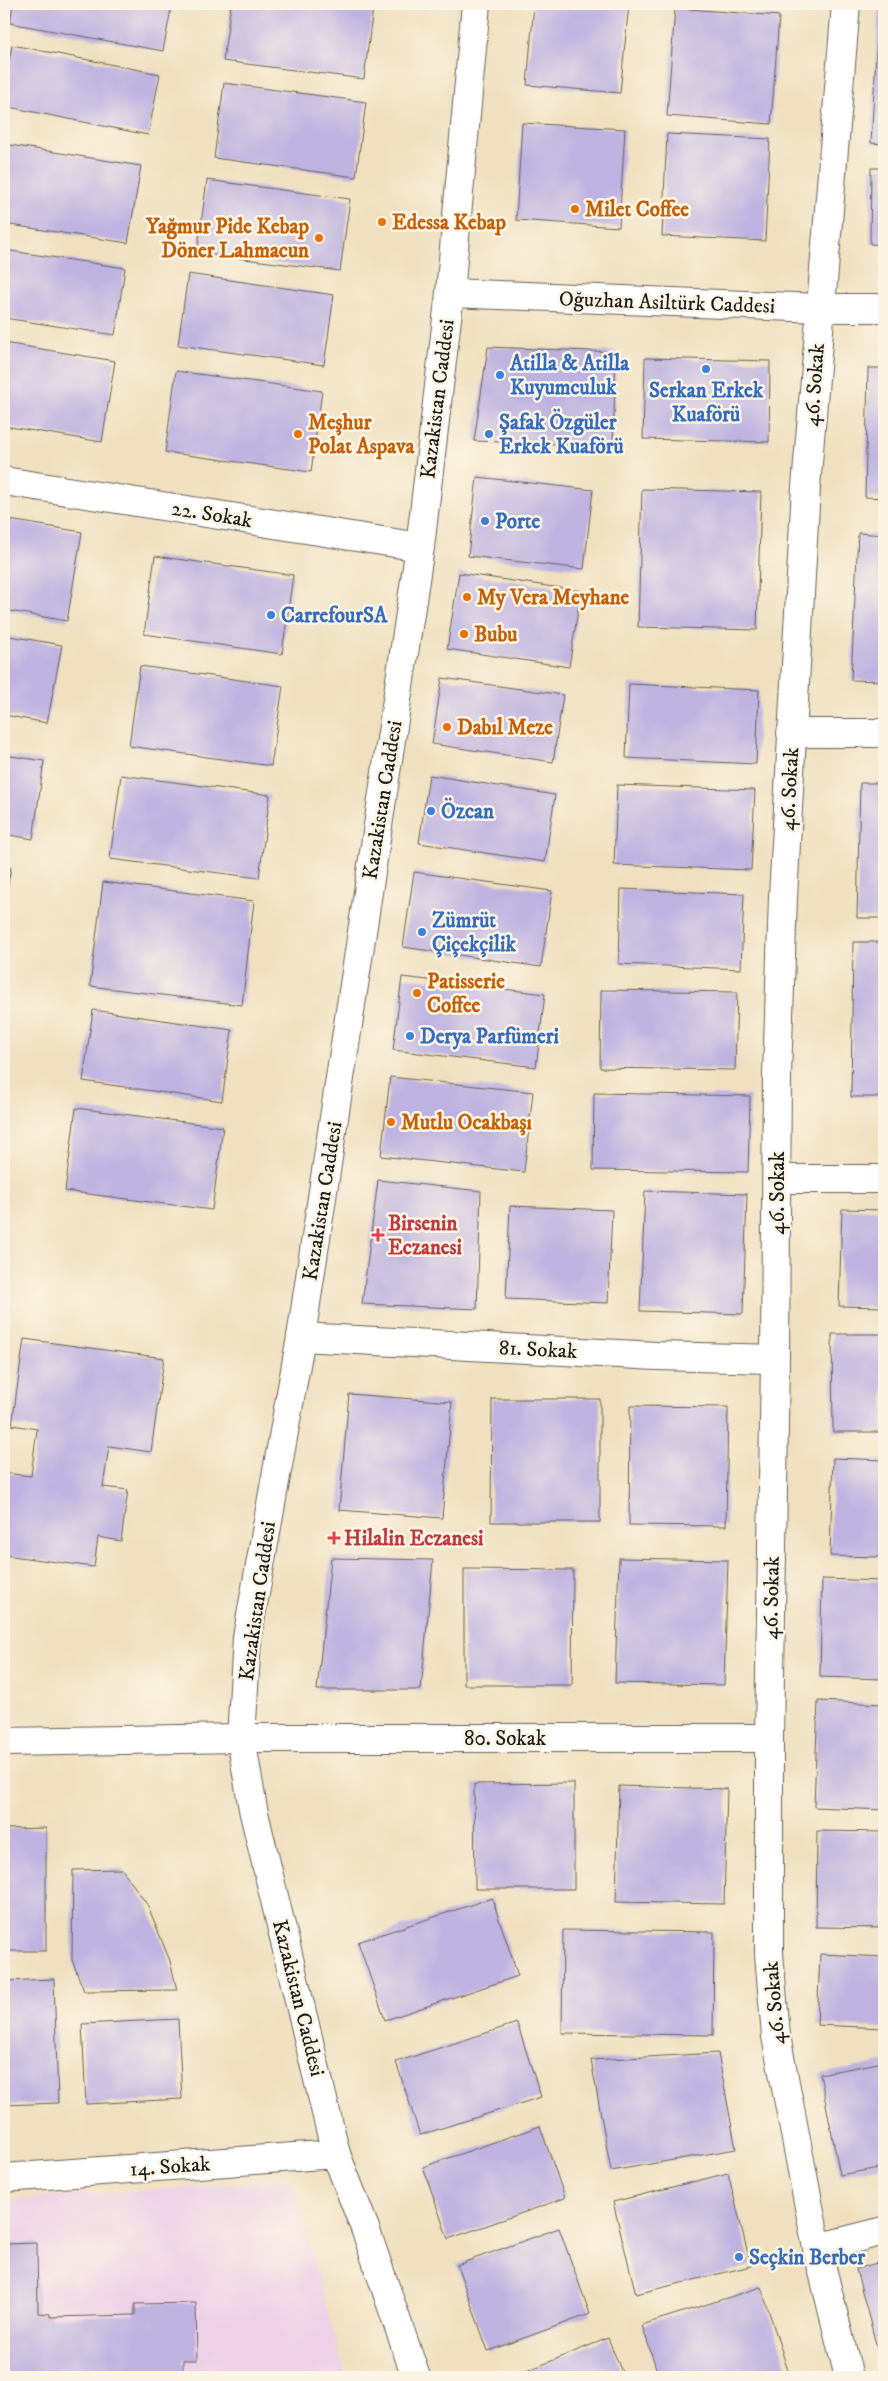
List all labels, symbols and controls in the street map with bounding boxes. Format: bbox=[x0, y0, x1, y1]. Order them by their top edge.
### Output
place label: Milet Coffee bbox=[585, 197, 689, 223]
marker: Milet Coffee bbox=[569, 203, 581, 215]
place label: Edessa Kebap bbox=[392, 210, 506, 236]
place label: Yağmur Pide Kebap Döner Lahmacun bbox=[145, 214, 310, 264]
marker: Edessa Kebap bbox=[376, 216, 388, 228]
marker: Yağmur Pide Kebap Döner Lahmacun bbox=[313, 232, 325, 244]
street label: Oğuzhan Asiltürk Caddesi bbox=[558, 286, 775, 320]
street label: Kazakistan Caddesi bbox=[415, 318, 461, 480]
street label: 46. Sokak bbox=[799, 342, 831, 428]
place label: Atilla & Atilla Kuyumculuk bbox=[509, 351, 630, 401]
marker: Serkan Erkek Kuaförü bbox=[700, 363, 712, 375]
marker: Atilla & Atilla Kuyumculuk bbox=[494, 369, 506, 381]
place label: Serkan Erkek Kuaförü bbox=[649, 378, 764, 428]
place label: Şafak Özgüler Erkek Kuaförü bbox=[499, 408, 624, 460]
place label: Meşhur Polat Aspava bbox=[308, 410, 415, 460]
marker: Meşhur Polat Aspava bbox=[292, 428, 304, 440]
marker: Şafak Özgüler Erkek Kuaförü bbox=[483, 428, 495, 440]
street label: 22. Sokak bbox=[170, 496, 255, 534]
place label: Porte bbox=[495, 509, 540, 535]
marker: Porte bbox=[479, 515, 491, 527]
place label: My Vera Meyhane bbox=[477, 585, 630, 611]
marker: My Vera Meyhane bbox=[461, 591, 473, 603]
place label: CarrefourSA bbox=[281, 603, 388, 629]
marker: CarrefourSA bbox=[265, 609, 277, 621]
place label: Bubu bbox=[474, 622, 517, 648]
marker: Bubu bbox=[458, 628, 470, 640]
place label: Dabıl Meze bbox=[457, 715, 553, 741]
street label: Kazakistan Caddesi bbox=[358, 719, 408, 882]
marker: Dabıl Meze bbox=[441, 721, 453, 733]
street label: 46. Sokak bbox=[775, 746, 805, 831]
place label: Özcan bbox=[441, 797, 495, 825]
marker: Özcan bbox=[425, 805, 437, 817]
place label: Zümrüt Çiçekçilik bbox=[432, 908, 516, 958]
marker: Zümrüt Çiçekçilik bbox=[416, 926, 428, 938]
place label: Patisserie Coffee bbox=[427, 969, 505, 1019]
marker: Patisserie Coffee bbox=[411, 987, 423, 999]
place label: Derya Parfümeri bbox=[420, 1024, 560, 1050]
marker: Derya Parfümeri bbox=[404, 1030, 416, 1042]
place label: Mutlu Ocakbaşı bbox=[401, 1110, 533, 1136]
marker: Mutlu Ocakbaşı bbox=[385, 1116, 397, 1128]
street label: Kazakistan Caddesi bbox=[298, 1120, 348, 1283]
street label: 46. Sokak bbox=[765, 1151, 791, 1235]
place label: Birsenin Eczanesi bbox=[388, 1211, 463, 1261]
marker: Birsenin Eczanesi bbox=[372, 1229, 384, 1241]
street label: 81. Sokak bbox=[498, 1335, 578, 1365]
street label: Kazakistan Caddesi bbox=[234, 1520, 282, 1682]
place label: Hilalin Eczanesi bbox=[344, 1526, 484, 1552]
marker: Hilalin Eczanesi bbox=[328, 1532, 340, 1544]
street label: 46. Sokak bbox=[758, 1556, 786, 1640]
street label: 80. Sokak bbox=[464, 1726, 547, 1752]
street label: Kazakistan Caddesi bbox=[266, 1917, 330, 2079]
street label: 46. Sokak bbox=[758, 1960, 792, 2046]
street label: 14. Sokak bbox=[129, 2151, 212, 2183]
place label: Seçkin Berber bbox=[749, 2245, 866, 2271]
marker: Seçkin Berber bbox=[733, 2251, 745, 2263]

